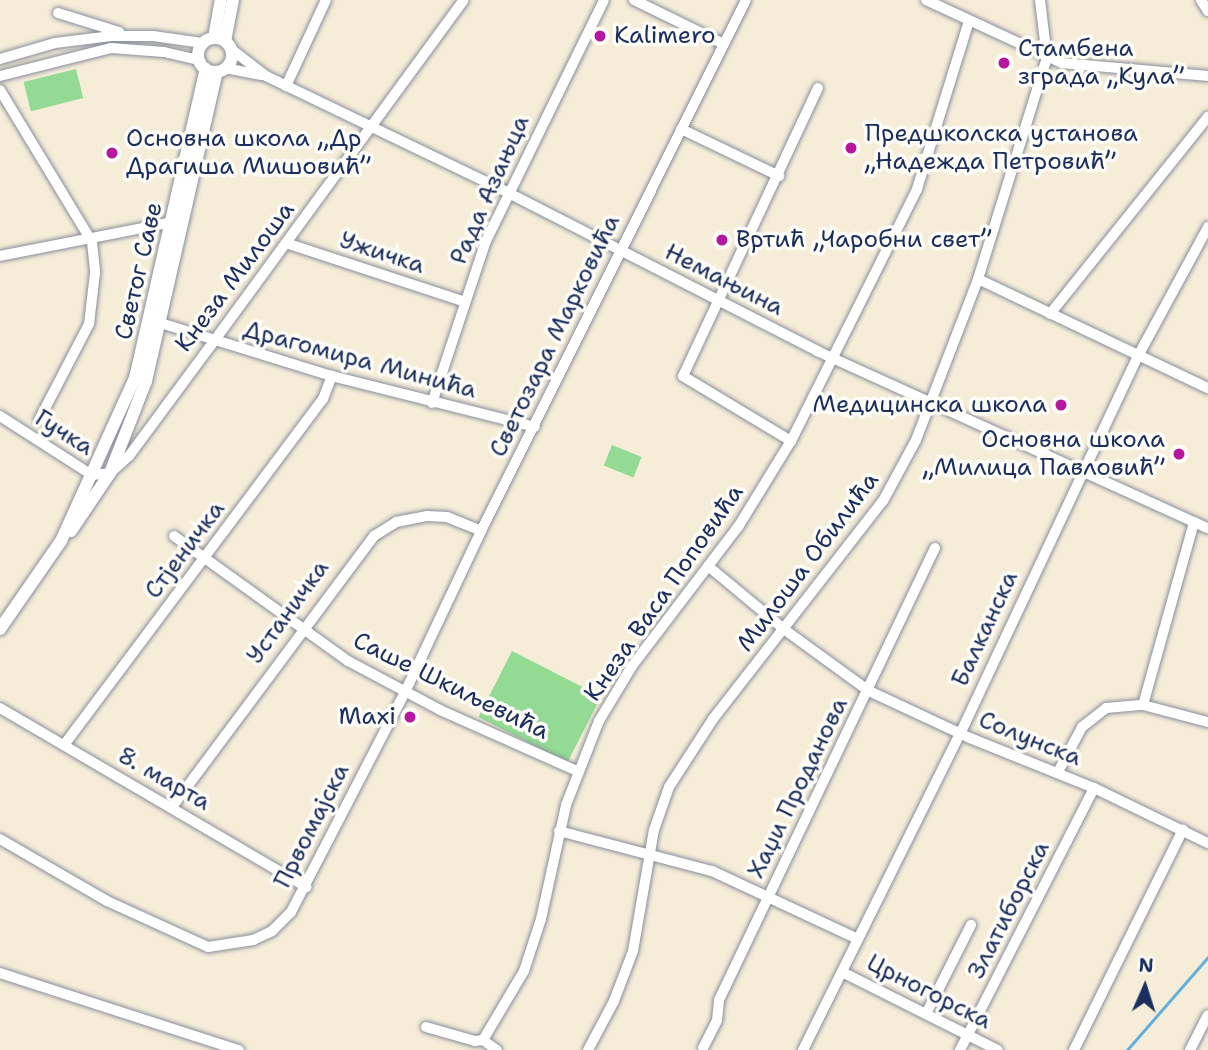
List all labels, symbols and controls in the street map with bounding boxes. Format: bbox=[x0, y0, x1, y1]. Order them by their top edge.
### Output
place label: Kalimero bbox=[614, 22, 716, 50]
marker: Kalimero bbox=[592, 28, 608, 44]
place label: Стамбена зграда „Кула” bbox=[1018, 35, 1184, 91]
marker: Стамбена зграда „Кула” bbox=[996, 55, 1012, 71]
street label: Рада Азањца bbox=[444, 111, 536, 269]
place label: Предшколска установа „Надежда Петровић” bbox=[865, 120, 1138, 176]
place label: Основна школа „Др Драгиша Мишовић” bbox=[126, 125, 371, 181]
marker: Предшколска установа „Надежда Петровић” bbox=[843, 140, 859, 156]
marker: Основна школа „Др Драгиша Мишовић” bbox=[104, 145, 120, 161]
street label: Кнеза Милоша bbox=[169, 196, 301, 358]
street label: Светог Саве bbox=[109, 199, 169, 343]
street label: Светозара Марковића bbox=[484, 210, 626, 462]
street label: Ужичка bbox=[336, 226, 428, 280]
place label: Вртић „Чаробни свет” bbox=[736, 226, 992, 254]
marker: Вртић „Чаробни свет” bbox=[714, 232, 730, 248]
street label: Немањина bbox=[660, 238, 788, 322]
street label: Драгомира Минића bbox=[240, 315, 480, 405]
place label: Медицинска школа bbox=[813, 391, 1047, 419]
marker: Медицинска школа bbox=[1053, 397, 1069, 413]
street label: Гучка bbox=[29, 404, 99, 462]
place label: Основна школа „Милица Павловић” bbox=[923, 426, 1165, 482]
marker: Основна школа „Милица Павловић” bbox=[1171, 446, 1187, 462]
street label: Милоша Обилића bbox=[731, 467, 885, 657]
street label: Кнеза Васа Поповића bbox=[578, 479, 750, 707]
street label: Стјеничка bbox=[139, 495, 231, 605]
street label: Устаничка bbox=[241, 554, 335, 670]
street label: Балканска bbox=[946, 567, 1024, 691]
street label: Саше Шкиљевића bbox=[348, 626, 554, 746]
street label: Хаџи Проданова bbox=[742, 693, 854, 883]
place label: Maxi bbox=[339, 703, 396, 731]
street label: Солунска bbox=[974, 705, 1086, 773]
marker: Maxi bbox=[402, 709, 418, 725]
street label: 8. марта bbox=[112, 741, 216, 817]
street label: Првомајска bbox=[268, 759, 356, 893]
street label: Златиборска bbox=[962, 836, 1056, 984]
street label: Црногорска bbox=[862, 948, 996, 1036]
north arrow bbox=[1110, 952, 1180, 1022]
text: N bbox=[1138, 953, 1154, 978]

